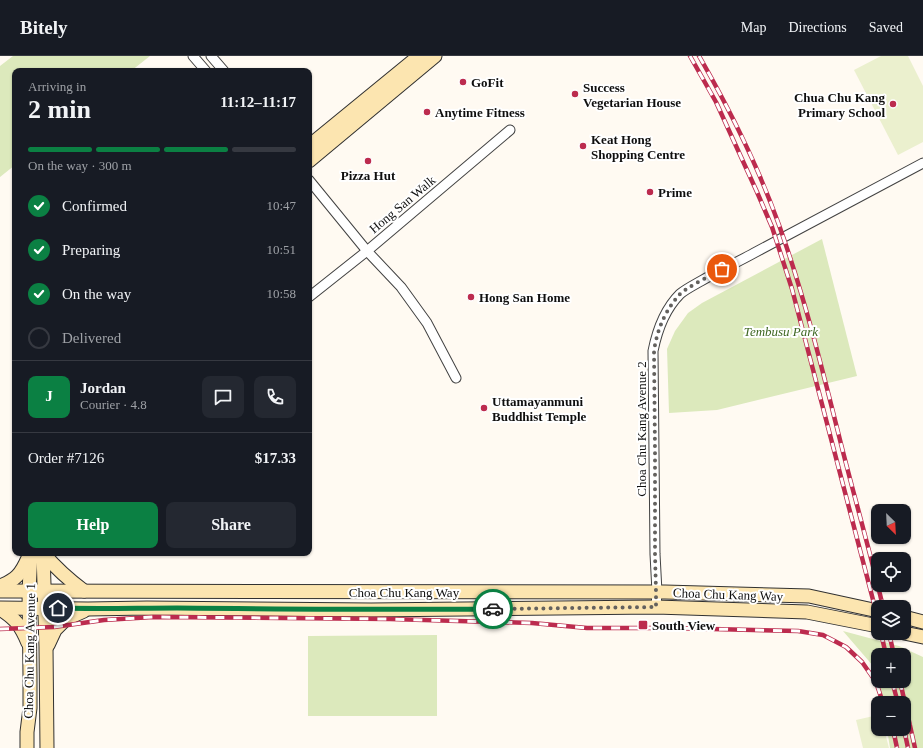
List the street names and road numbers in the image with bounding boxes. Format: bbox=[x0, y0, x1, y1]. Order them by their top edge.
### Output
street label: Hong San Walk bbox=[366, 172, 439, 236]
street label: Choa Chu Kang Avenue 2 bbox=[634, 361, 649, 497]
street label: Choa Chu Kang Avenue 1 bbox=[21, 583, 38, 719]
street label: Choa Chu Kang Way bbox=[349, 585, 460, 600]
street label: Choa Chu Kang Way bbox=[673, 585, 784, 604]

